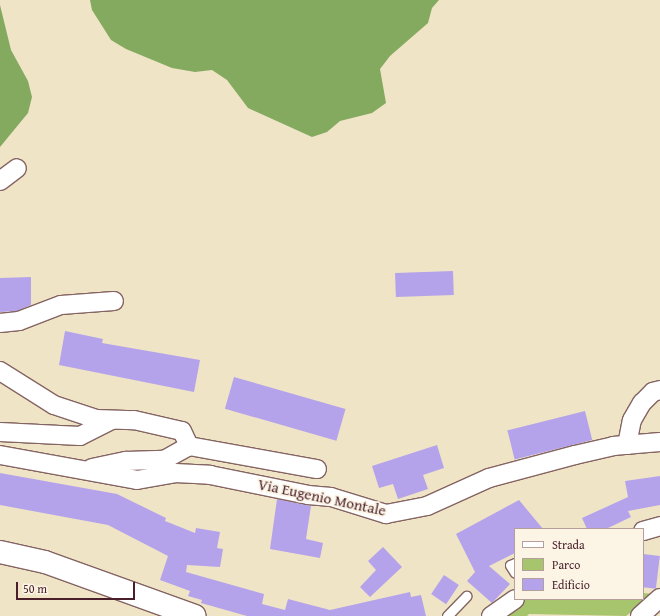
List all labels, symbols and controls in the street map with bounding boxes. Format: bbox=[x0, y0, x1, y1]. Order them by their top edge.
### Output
street label: Via Eugenio Montale bbox=[256, 475, 388, 519]
legend bbox=[514, 528, 644, 600]
text: Strada bbox=[552, 536, 585, 553]
text: Parco bbox=[552, 556, 580, 573]
scale bar bbox=[18, 574, 137, 600]
text: Edificio bbox=[552, 576, 590, 593]
text: 50 m bbox=[23, 580, 47, 597]

